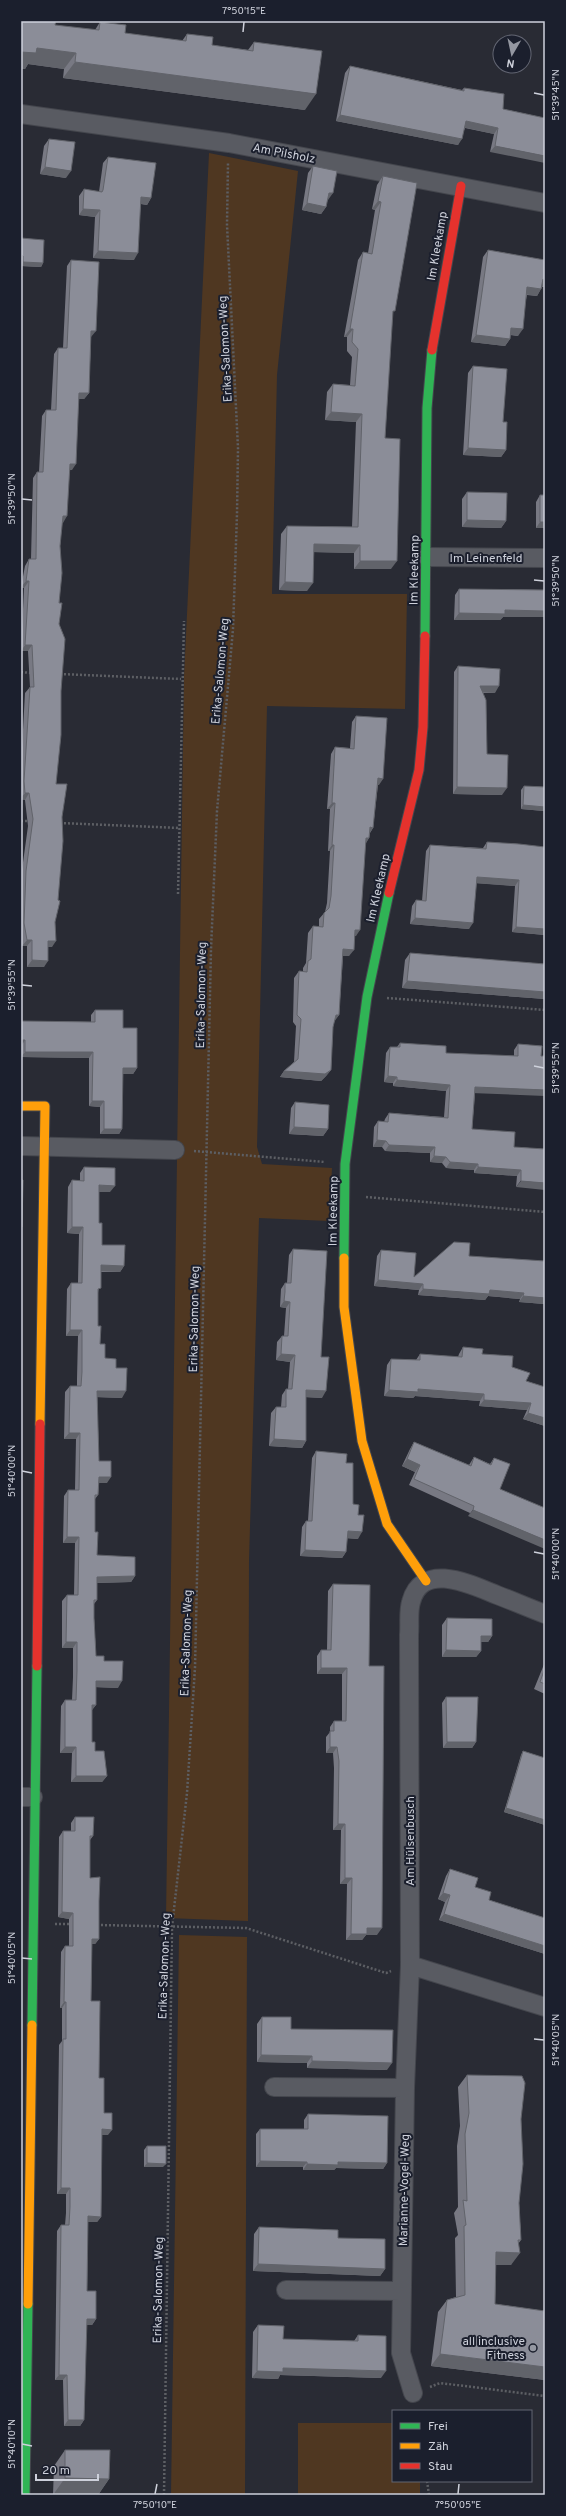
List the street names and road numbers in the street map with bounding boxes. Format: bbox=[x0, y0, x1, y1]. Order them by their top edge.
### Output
street label: Am Pilsholz bbox=[251, 140, 316, 168]
street label: Im Kleekamp bbox=[424, 210, 452, 282]
street label: Erika-Salomon-Weg bbox=[215, 295, 237, 403]
street label: Im Kleekamp bbox=[406, 535, 424, 605]
street label: Im Leinenfeld bbox=[450, 551, 522, 567]
street label: Erika-Salomon-Weg bbox=[208, 617, 234, 725]
street label: Im Kleekamp bbox=[363, 852, 395, 924]
street label: Erika-Salomon-Weg bbox=[193, 942, 211, 1049]
street label: Im Kleekamp bbox=[325, 1176, 343, 1246]
street label: Erika-Salomon-Weg bbox=[186, 1266, 204, 1373]
street label: Erika-Salomon-Weg bbox=[177, 1589, 197, 1697]
street label: Am Hülsenbusch bbox=[403, 1796, 419, 1886]
street label: Erika-Salomon-Weg bbox=[155, 1912, 175, 2020]
street label: Marianne-Vogel-Weg bbox=[396, 2134, 414, 2246]
street label: Erika-Salomon-Weg bbox=[150, 2237, 168, 2344]

